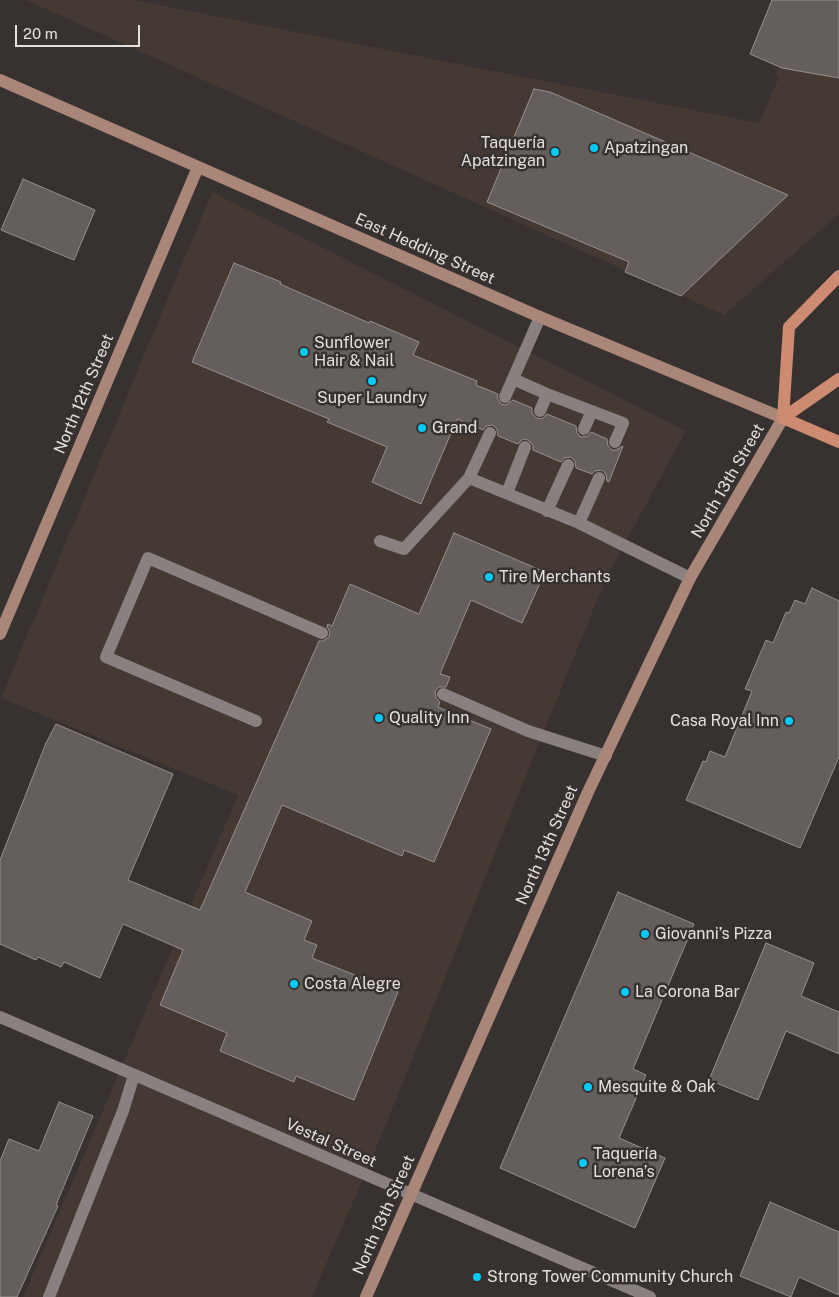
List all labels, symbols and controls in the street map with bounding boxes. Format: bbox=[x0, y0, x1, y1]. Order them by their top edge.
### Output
scale bar bbox=[18, 15, 142, 47]
text: 20 m bbox=[23, 25, 58, 42]
place label: Taquería Apatzingan bbox=[461, 133, 545, 171]
place label: Apatzingan bbox=[604, 138, 688, 158]
marker: Apatzingan bbox=[588, 142, 600, 154]
marker: Taquería Apatzingan bbox=[549, 146, 561, 158]
street label: East Hedding Street bbox=[352, 210, 498, 288]
street label: North 12th Street bbox=[50, 331, 118, 457]
place label: Sunflower Hair & Nail bbox=[314, 333, 394, 371]
marker: Sunflower Hair & Nail bbox=[298, 346, 310, 358]
marker: Super Laundry bbox=[366, 375, 378, 387]
place label: Super Laundry bbox=[317, 388, 427, 408]
place label: Grand bbox=[432, 418, 477, 438]
street label: North 13th Street bbox=[687, 420, 769, 542]
marker: Grand bbox=[416, 422, 428, 434]
place label: Tire Merchants bbox=[499, 567, 611, 587]
marker: Tire Merchants bbox=[483, 571, 495, 583]
place label: Quality Inn bbox=[389, 708, 469, 728]
place label: Casa Royal Inn bbox=[670, 711, 779, 731]
marker: Quality Inn bbox=[373, 712, 385, 724]
marker: Casa Royal Inn bbox=[783, 715, 795, 727]
street label: North 13th Street bbox=[512, 782, 582, 908]
place label: Giovanni’s Pizza bbox=[655, 924, 772, 944]
marker: Giovanni’s Pizza bbox=[639, 928, 651, 940]
place label: Costa Alegre bbox=[304, 974, 401, 994]
marker: Costa Alegre bbox=[288, 978, 300, 990]
place label: La Corona Bar bbox=[635, 982, 740, 1002]
marker: La Corona Bar bbox=[619, 986, 631, 998]
place label: Mesquite & Oak bbox=[598, 1077, 716, 1097]
marker: Mesquite & Oak bbox=[582, 1081, 594, 1093]
street label: Vestal Street bbox=[283, 1114, 379, 1172]
place label: Taquería Lorena’s bbox=[593, 1144, 657, 1182]
street label: North 13th Street bbox=[349, 1152, 419, 1278]
marker: Taquería Lorena’s bbox=[577, 1157, 589, 1169]
place label: Strong Tower Community Church bbox=[487, 1267, 733, 1287]
marker: Strong Tower Community Church bbox=[471, 1271, 483, 1283]

